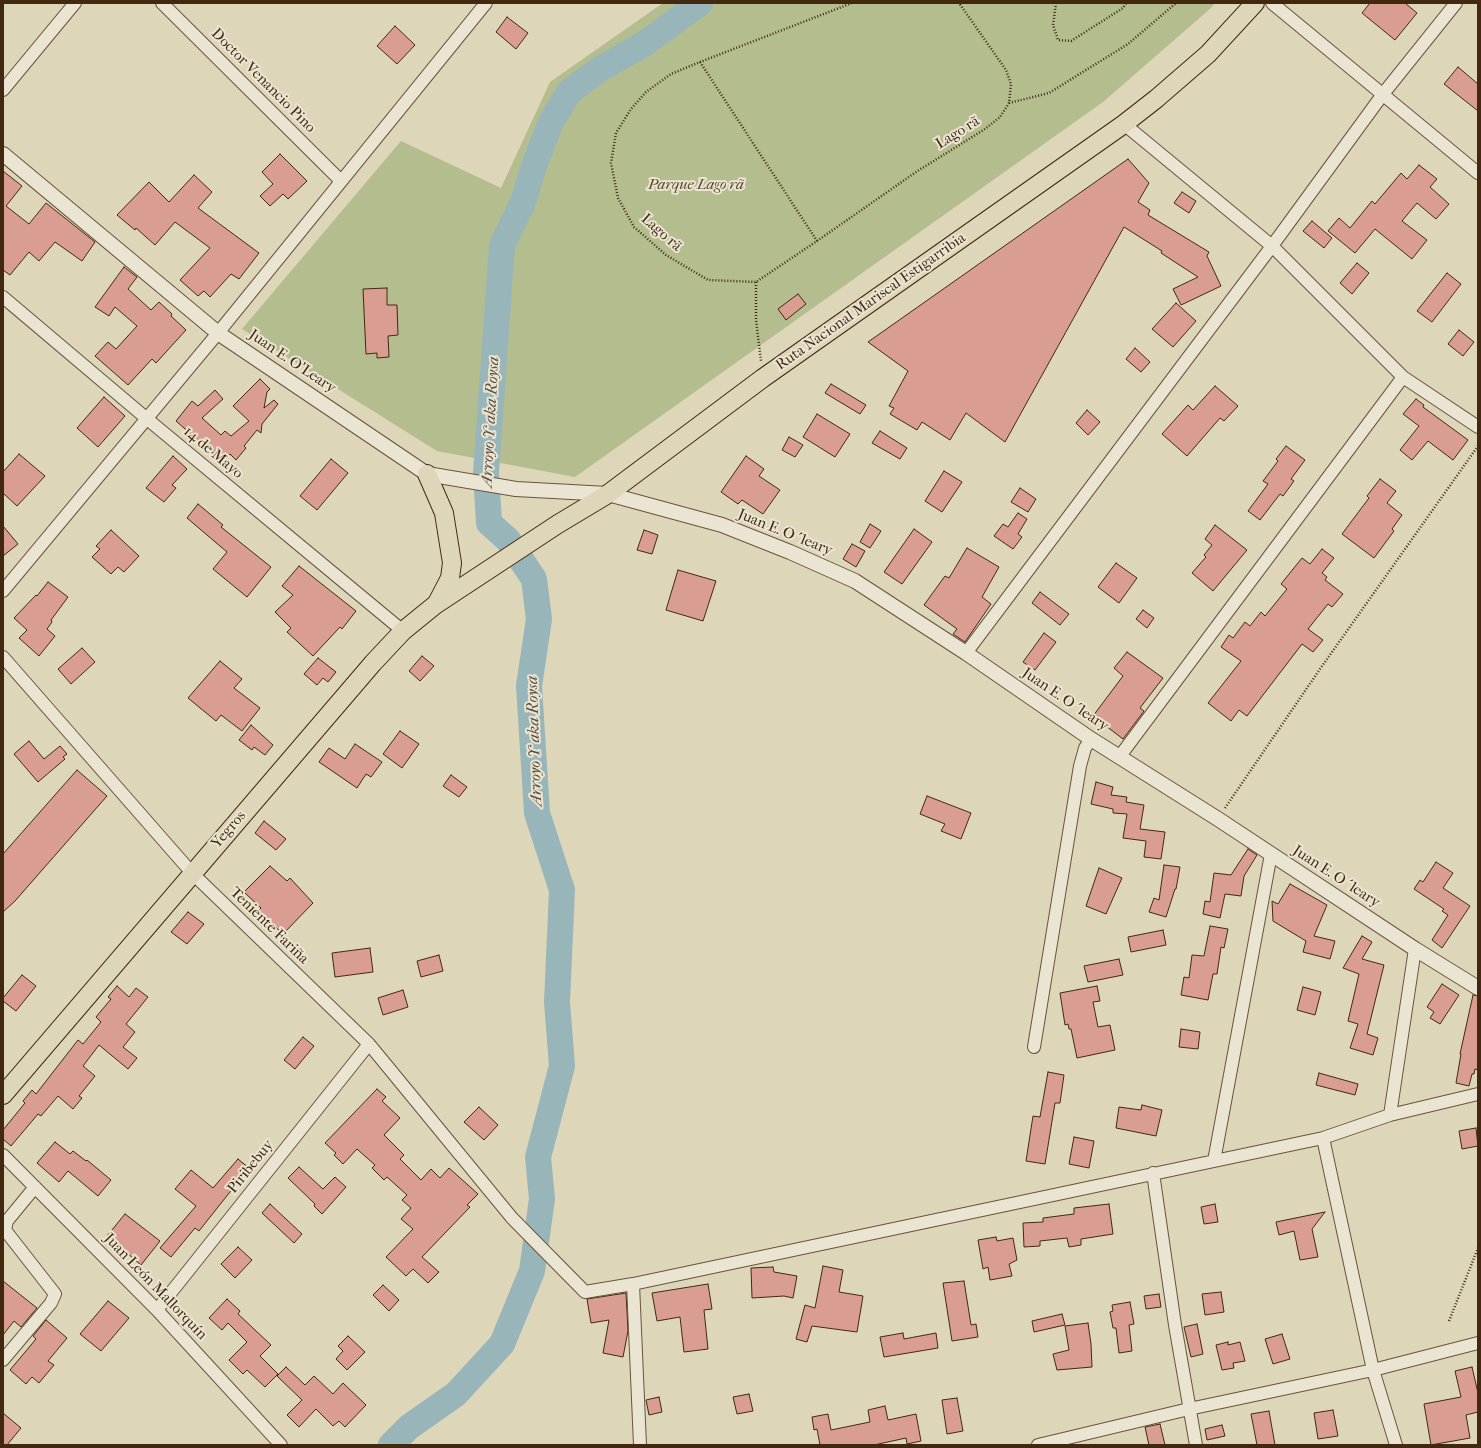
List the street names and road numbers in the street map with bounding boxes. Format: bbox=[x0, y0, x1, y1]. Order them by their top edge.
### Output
street label: Doctor Venancio Pino bbox=[207, 25, 319, 137]
street label: Lago rã bbox=[933, 113, 983, 153]
street label: Lago rã bbox=[637, 210, 685, 256]
street label: Ruta Nacional Mariscal Estigarribia bbox=[773, 229, 969, 375]
street label: Juan E. O'Leary bbox=[245, 326, 339, 398]
street label: 14 de Mayo bbox=[180, 423, 246, 483]
street label: Juan E. O´leary bbox=[735, 506, 835, 560]
street label: Juan E. O´leary bbox=[1018, 664, 1112, 736]
street label: Yegros bbox=[208, 808, 250, 852]
street label: Juan E. O´leary bbox=[1289, 842, 1383, 912]
street label: Teniente Fariña bbox=[226, 884, 312, 968]
street label: Piribebuy bbox=[224, 1137, 278, 1197]
street label: Juan León Mallorquín bbox=[100, 1230, 210, 1344]

